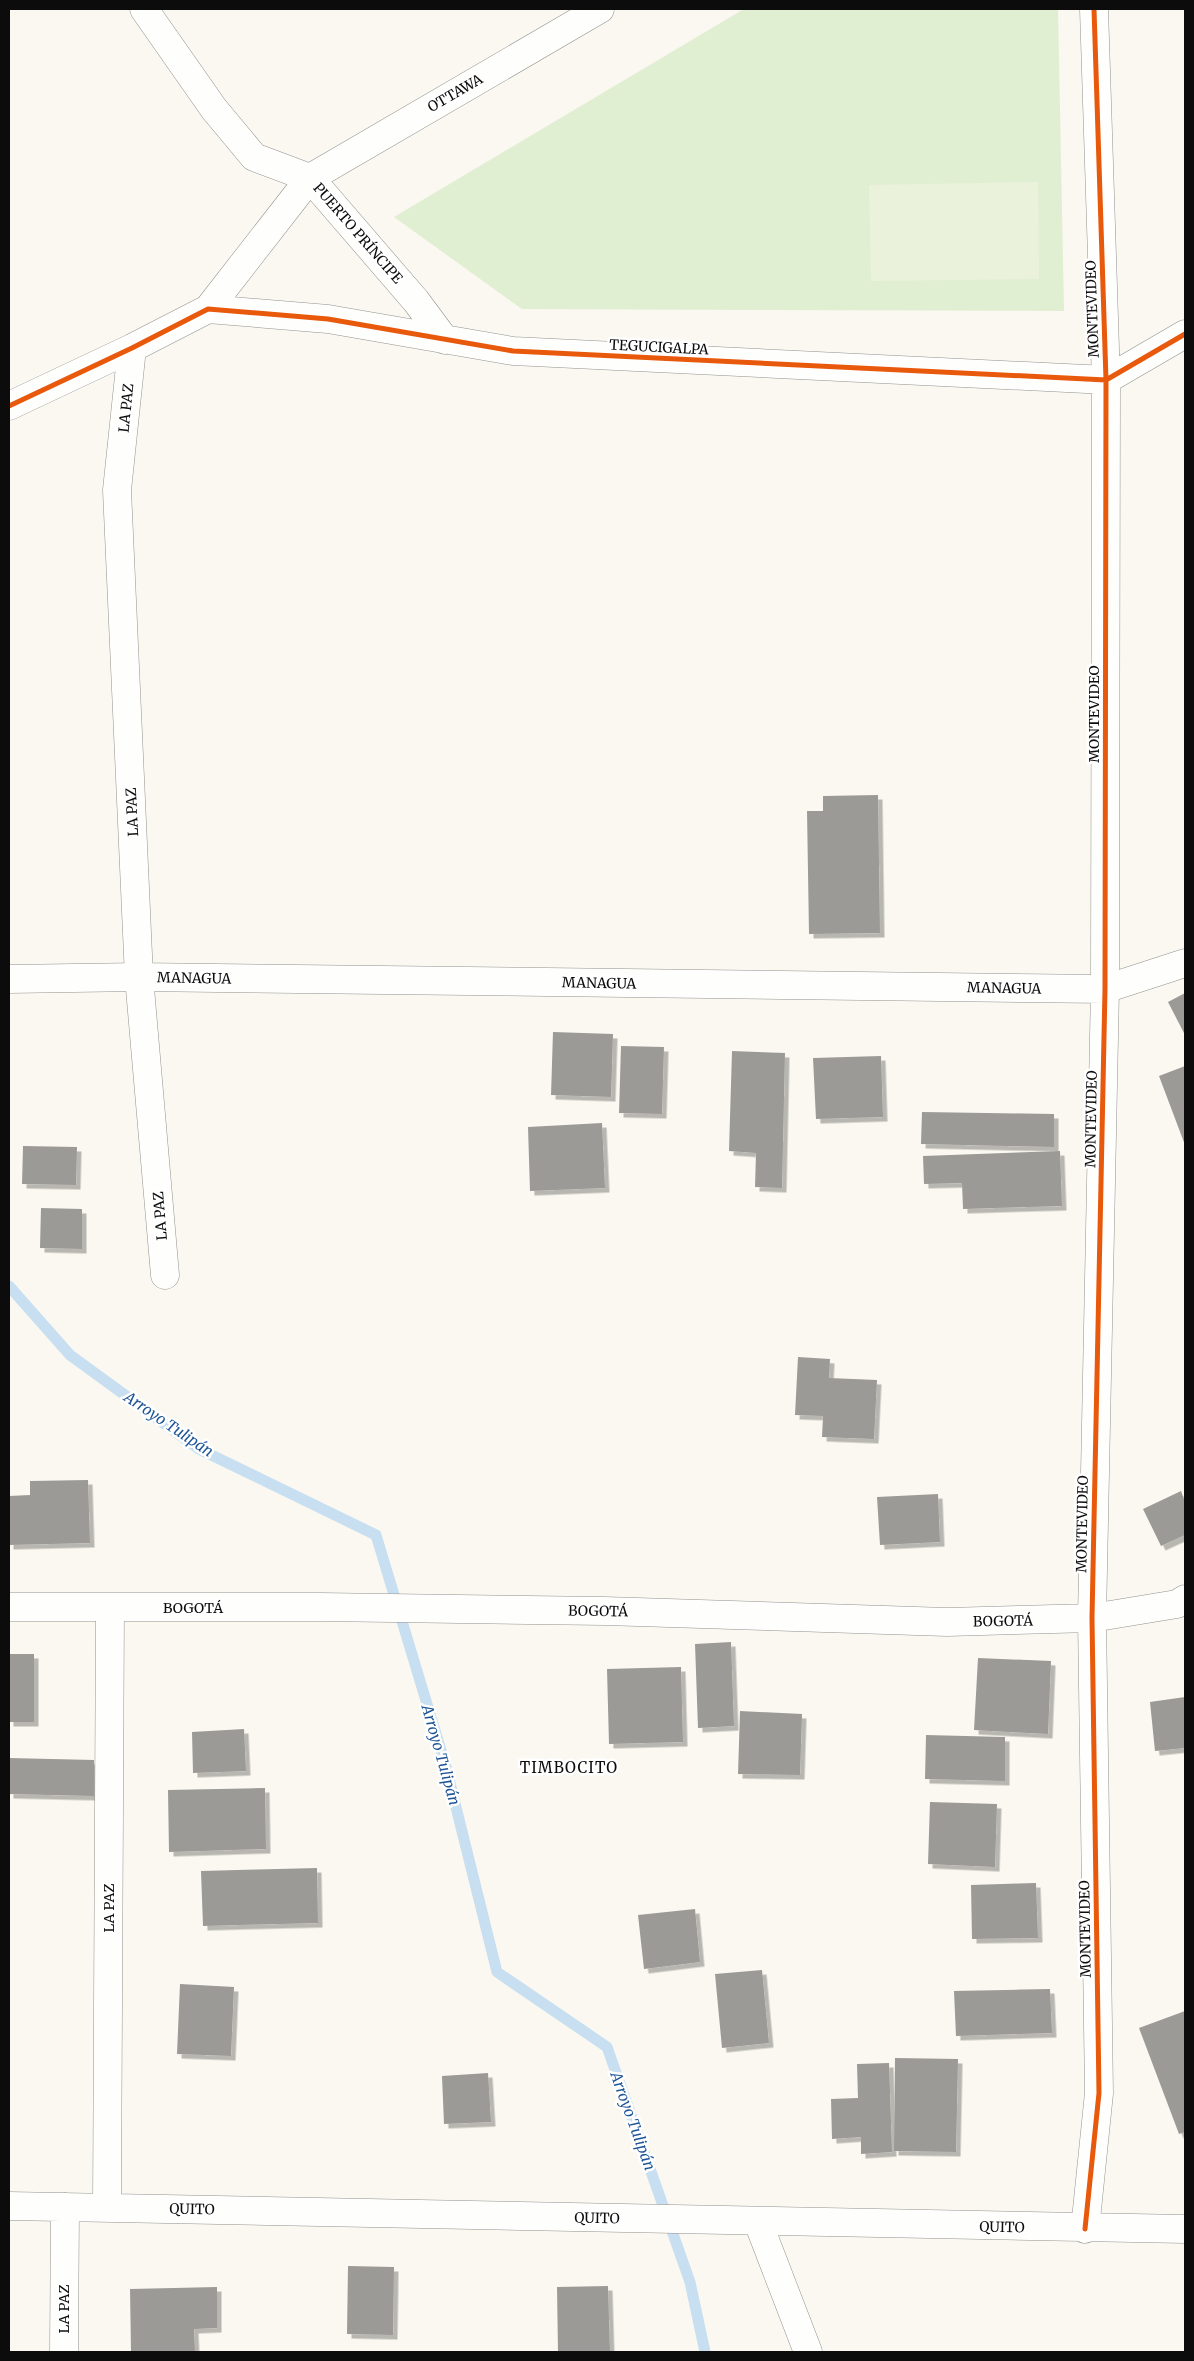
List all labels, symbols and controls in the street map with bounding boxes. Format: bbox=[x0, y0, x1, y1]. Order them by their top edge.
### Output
street label: OTTAWA bbox=[424, 70, 486, 116]
street label: PUERTO PRÍNCIPE bbox=[309, 179, 407, 287]
street label: MONTEVIDEO bbox=[1081, 260, 1103, 358]
street label: TEGUCIGALPA bbox=[609, 335, 709, 359]
street label: LA PAZ bbox=[114, 383, 138, 433]
street label: MONTEVIDEO bbox=[1085, 665, 1103, 763]
street label: LA PAZ bbox=[122, 787, 142, 837]
street label: MANAGUA bbox=[157, 968, 231, 988]
street label: MANAGUA bbox=[562, 973, 636, 993]
street label: MANAGUA bbox=[967, 978, 1041, 998]
street label: MONTEVIDEO bbox=[1081, 1070, 1101, 1168]
street label: LA PAZ bbox=[149, 1191, 171, 1241]
water label: Arroyo Tulipán bbox=[120, 1387, 217, 1461]
street label: MONTEVIDEO bbox=[1072, 1475, 1092, 1573]
street label: BOGOTÁ bbox=[163, 1599, 223, 1617]
street label: BOGOTÁ bbox=[568, 1601, 628, 1621]
street label: BOGOTÁ bbox=[973, 1611, 1033, 1631]
water label: Arroyo Tulipán bbox=[417, 1702, 464, 1807]
district label: TIMBOCITO bbox=[520, 1758, 618, 1777]
street label: MONTEVIDEO bbox=[1075, 1880, 1095, 1978]
street label: LA PAZ bbox=[100, 1883, 118, 1933]
water label: Arroyo Tulipán bbox=[606, 2068, 660, 2173]
street label: QUITO bbox=[169, 2200, 215, 2218]
street label: QUITO bbox=[574, 2209, 620, 2227]
street label: QUITO bbox=[979, 2218, 1025, 2236]
street label: LA PAZ bbox=[55, 2284, 73, 2334]

